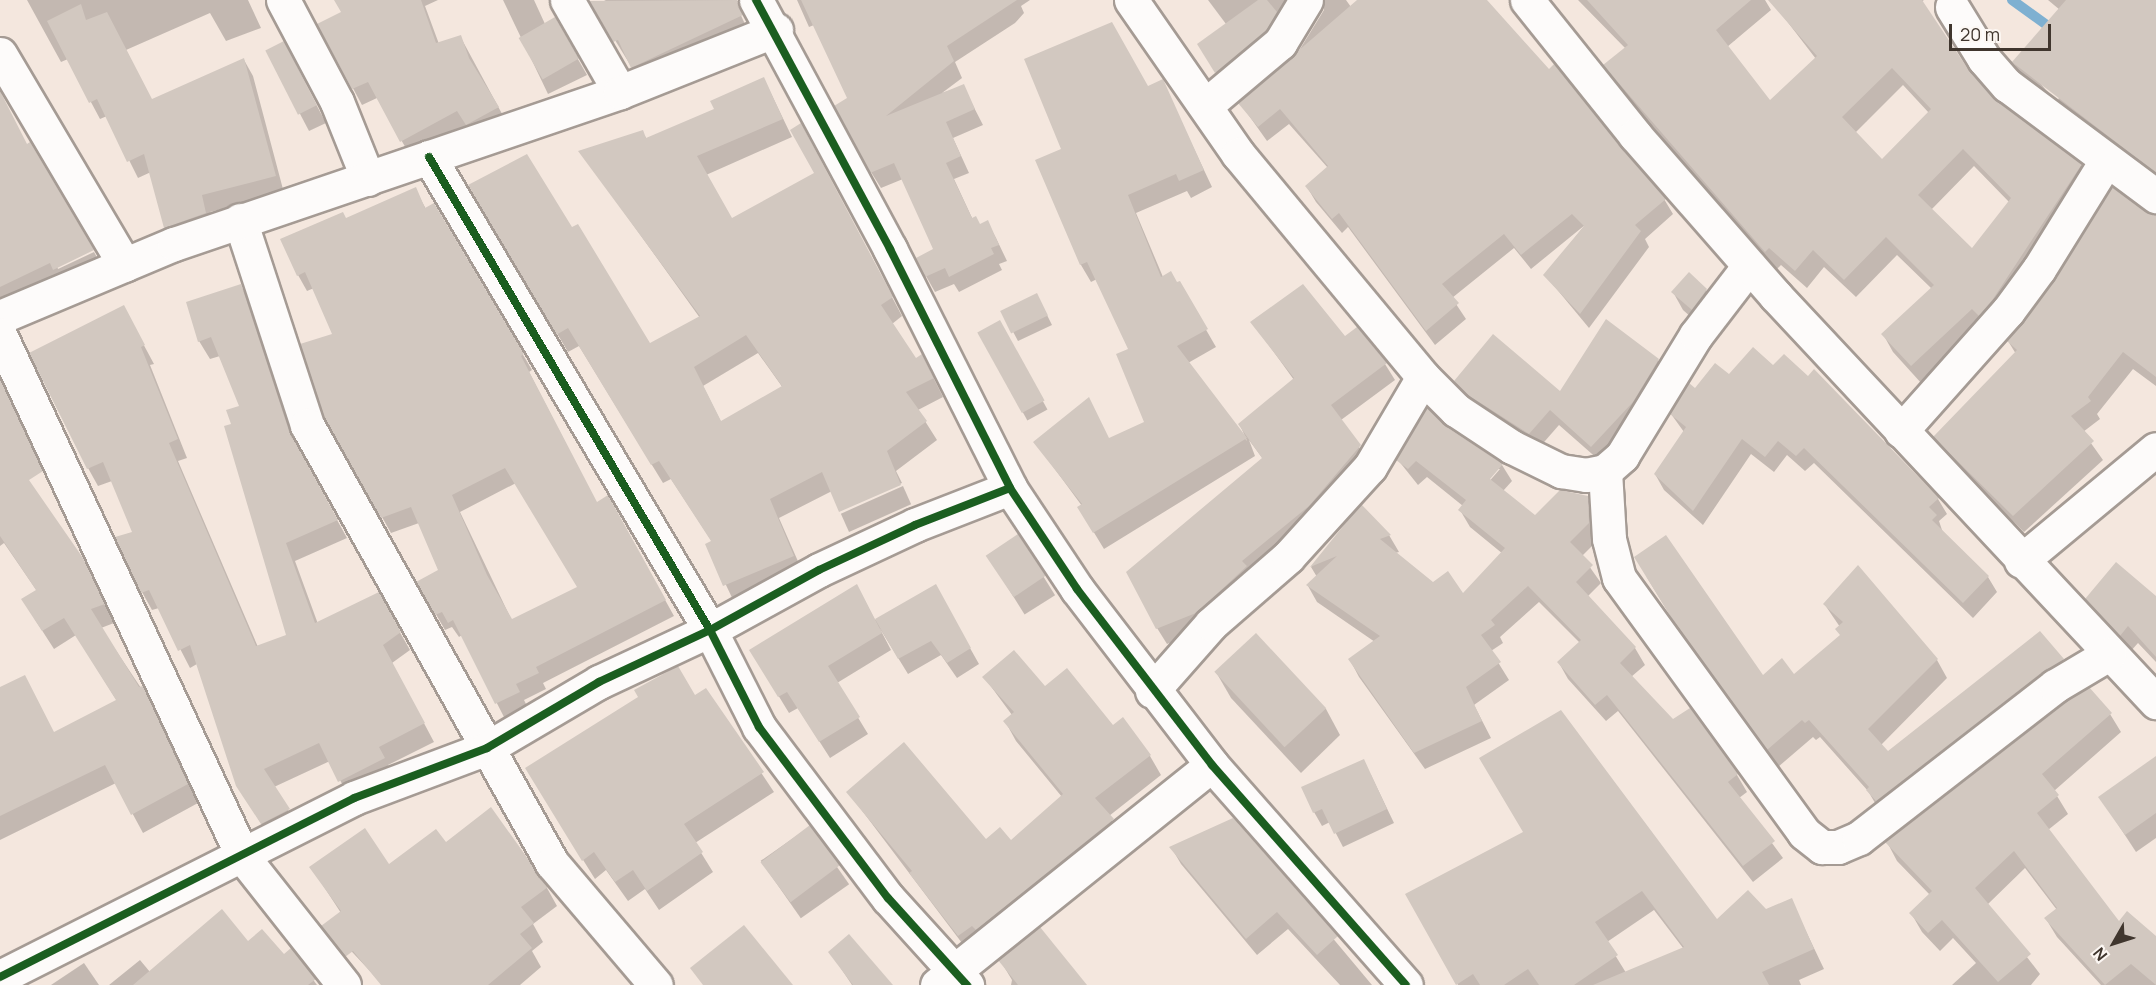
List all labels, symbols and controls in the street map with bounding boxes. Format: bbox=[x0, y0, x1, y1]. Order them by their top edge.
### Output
scale bar bbox=[1952, 12, 2054, 50]
text: 20 m bbox=[1960, 22, 2000, 46]
north arrow bbox=[2084, 913, 2144, 973]
text: N bbox=[2088, 943, 2112, 966]

